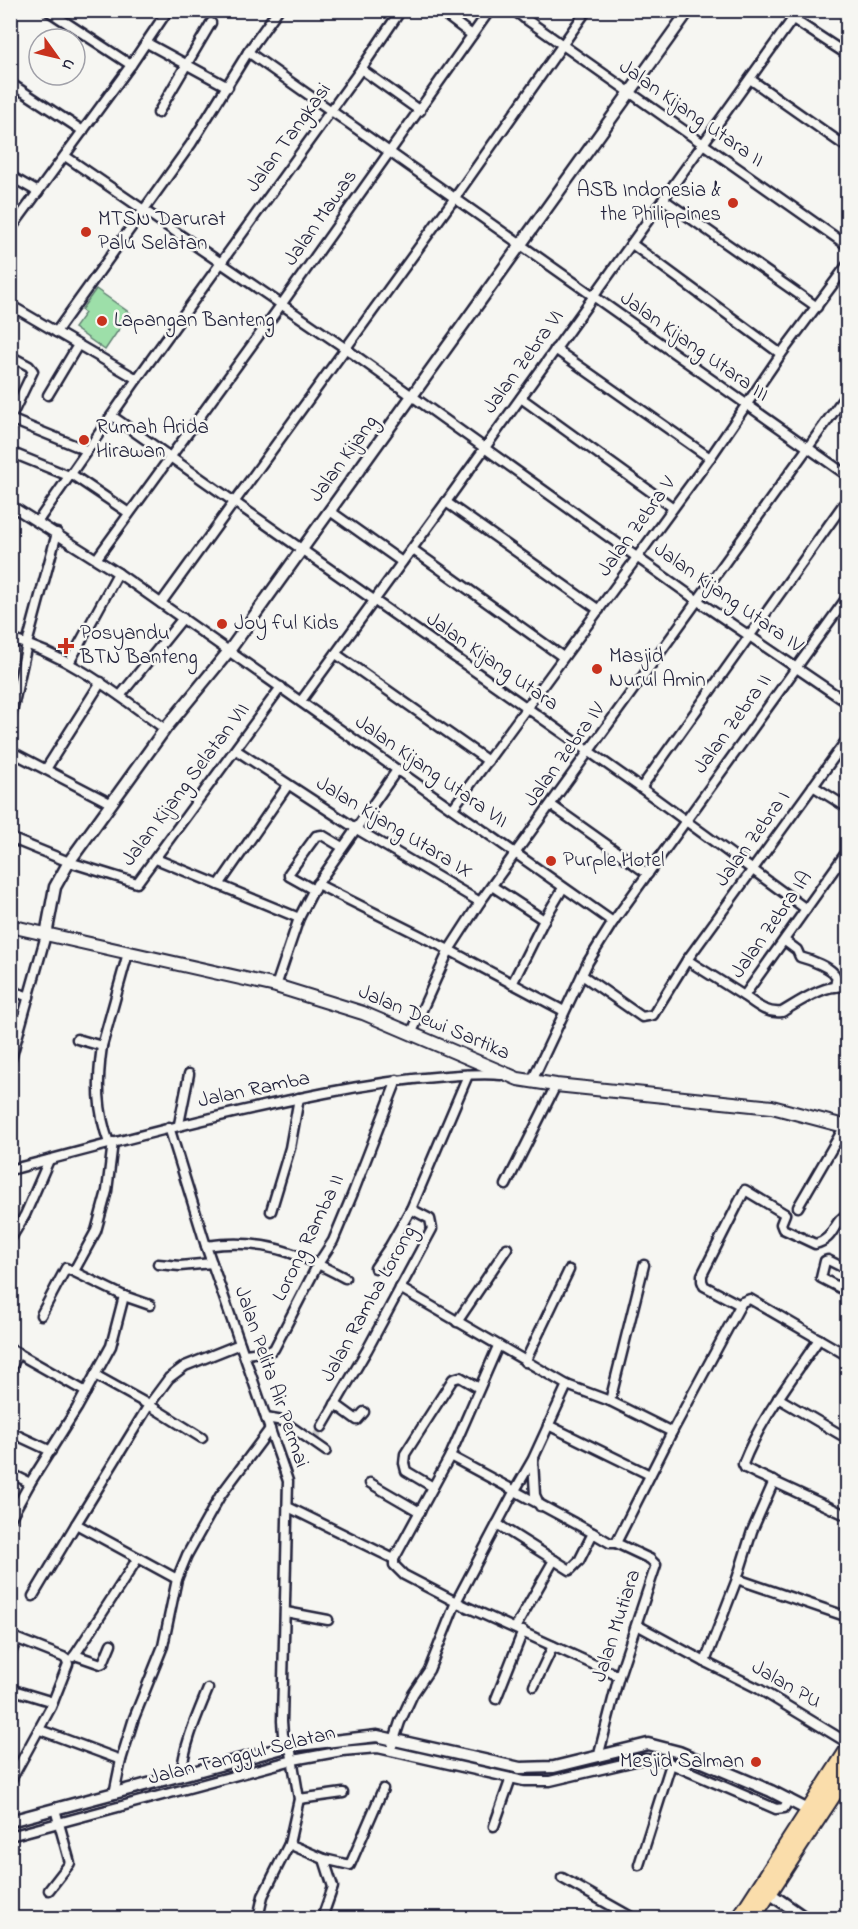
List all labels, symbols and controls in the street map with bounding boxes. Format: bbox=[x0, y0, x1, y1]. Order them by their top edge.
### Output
north arrow bbox=[27, 27, 87, 87]
text: U bbox=[55, 53, 81, 75]
street label: Jalan Kijang Utara II bbox=[611, 53, 770, 177]
street label: Jalan Tangkasi bbox=[239, 77, 341, 200]
street label: Jalan Mawas bbox=[277, 164, 365, 272]
place label: ASB Indonesia & the Philippines bbox=[577, 176, 721, 230]
marker: ASB Indonesia & the Philippines bbox=[726, 196, 740, 210]
place label: MTSN Darurat Palu Selatan bbox=[98, 205, 226, 259]
marker: MTSN Darurat Palu Selatan bbox=[79, 225, 93, 239]
street label: Jalan Kijang Utara III bbox=[612, 284, 775, 411]
street label: Jalan Zebra VI bbox=[476, 304, 572, 420]
place label: Lapangan Banteng bbox=[114, 306, 275, 338]
marker: Lapangan Banteng bbox=[95, 314, 109, 328]
street label: Jalan Kijang bbox=[302, 409, 388, 510]
place label: Rumah Arida Hirawan bbox=[96, 413, 209, 467]
marker: Rumah Arida Hirawan bbox=[77, 433, 91, 447]
street label: Jalan Zebra V bbox=[590, 471, 684, 583]
street label: Jalan Kijang Utara IV bbox=[646, 535, 809, 663]
street label: Jalan Kijang Utara bbox=[418, 605, 565, 721]
place label: Joy ful Kids bbox=[234, 609, 339, 641]
marker: Joy ful Kids bbox=[215, 617, 229, 631]
place label: Posyandu BTN Banteng bbox=[79, 619, 198, 675]
marker: Posyandu BTN Banteng bbox=[57, 637, 75, 655]
place label: Masjid Nurul Amin bbox=[609, 642, 706, 696]
marker: Masjid Nurul Amin bbox=[590, 662, 604, 676]
street label: Jalan Zebra II bbox=[686, 668, 780, 780]
street label: Jalan Kijang Selatan VII bbox=[114, 697, 259, 874]
street label: Jalan Zebra IV bbox=[517, 697, 613, 813]
street label: Jalan Kijang Utara VII bbox=[347, 708, 514, 838]
street label: Jalan Kijang Utara IX bbox=[309, 769, 478, 889]
street label: Jalan Zebra I bbox=[708, 785, 798, 893]
place label: Purple Hotel bbox=[563, 846, 664, 876]
marker: Purple Hotel bbox=[544, 854, 558, 868]
street label: Jalan Zebra IA bbox=[724, 865, 820, 985]
street label: Jalan Dewi Sartika bbox=[353, 977, 515, 1069]
street label: Jalan Ramba bbox=[195, 1064, 313, 1116]
street label: Lorong Ramba II bbox=[265, 1169, 355, 1307]
street label: Jalan Ramba Lorong bbox=[313, 1220, 426, 1389]
street label: Jalan Pelita Air Permai bbox=[226, 1282, 316, 1472]
street label: Jalan Mutiara bbox=[585, 1566, 649, 1686]
street label: Jalan PU bbox=[745, 1653, 827, 1717]
street label: Jalan Tanggul Selatan bbox=[145, 1718, 339, 1796]
place label: Mesjid Salman bbox=[620, 1747, 744, 1777]
marker: Mesjid Salman bbox=[749, 1755, 763, 1769]

